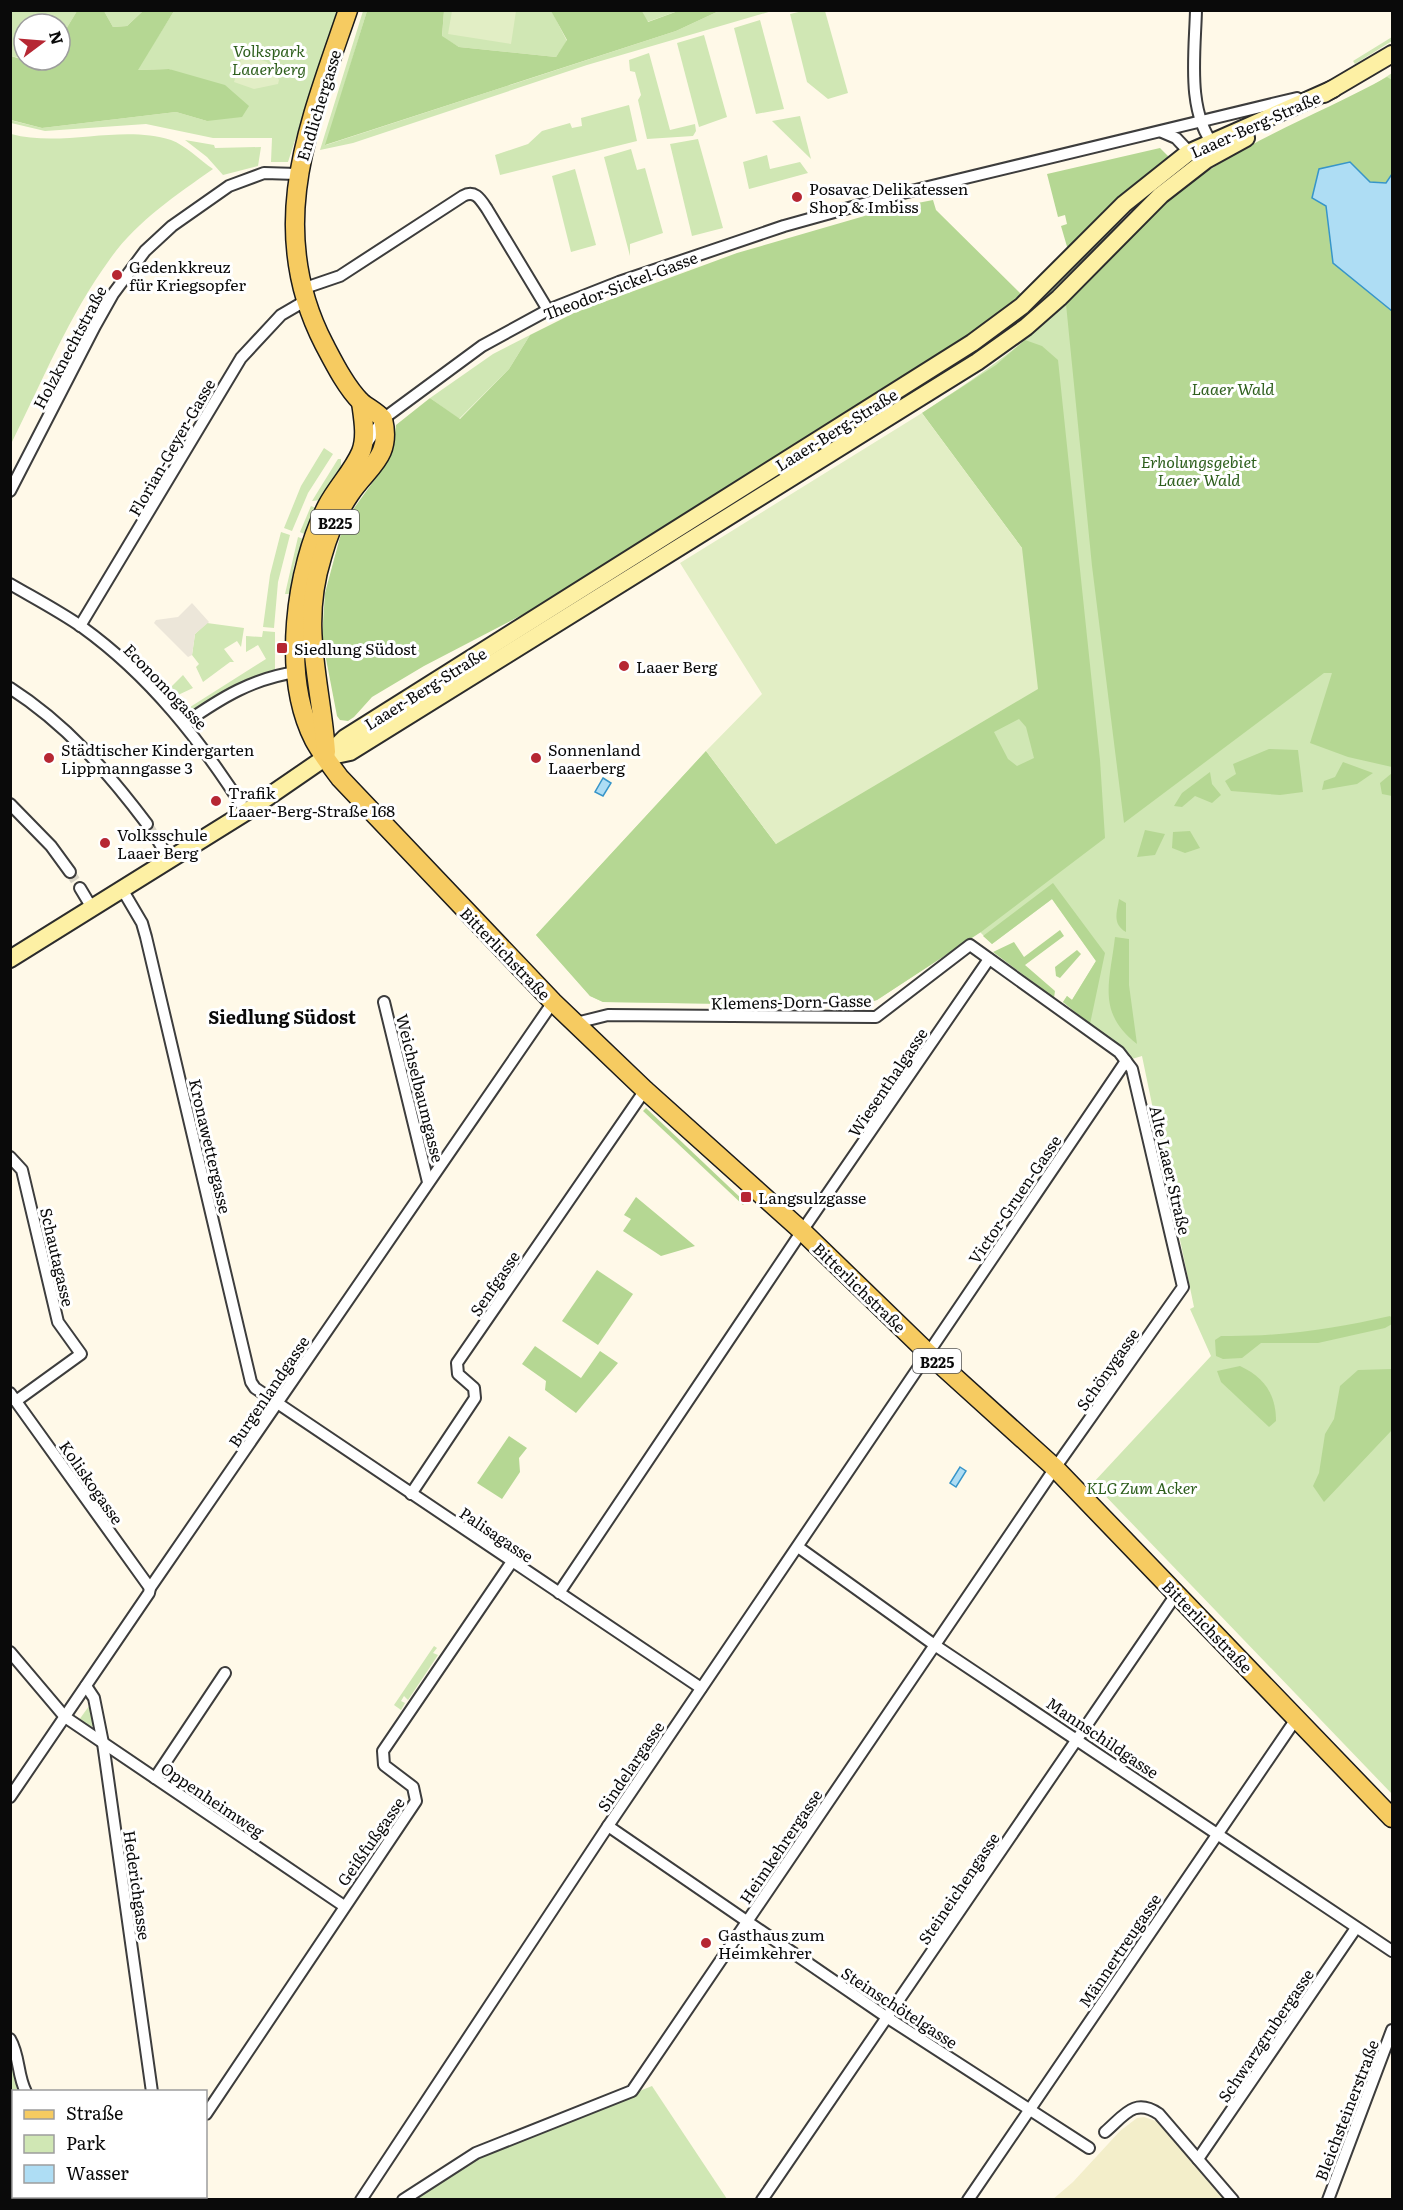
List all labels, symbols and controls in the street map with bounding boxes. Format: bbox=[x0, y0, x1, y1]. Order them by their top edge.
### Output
north arrow bbox=[12, 12, 72, 72]
text: N bbox=[44, 28, 71, 47]
park label: Volkspark Laaerberg bbox=[232, 38, 306, 80]
street label: Endlichergasse bbox=[290, 46, 346, 164]
street label: Laaer-Berg-Straße bbox=[1186, 85, 1324, 163]
place label: Posavac Delikatessen Shop & Imbiss bbox=[809, 176, 969, 218]
marker: Posavac Delikatessen Shop & Imbiss bbox=[790, 190, 804, 204]
street label: Theodor-Sickel-Gasse bbox=[539, 244, 701, 326]
place label: Gedenkkreuz für Kriegsopfer bbox=[129, 254, 246, 296]
marker: Gedenkkreuz für Kriegsopfer bbox=[110, 268, 124, 282]
street label: Holzknechtstraße bbox=[26, 281, 112, 413]
street label: Florian-Geyer-Gasse bbox=[122, 374, 220, 520]
park label: Laaer Wald bbox=[1191, 376, 1275, 400]
street label: Laaer-Berg-Straße bbox=[770, 382, 902, 476]
park label: Erholungsgebiet Laaer Wald bbox=[1141, 449, 1258, 491]
road number: B225 bbox=[311, 510, 359, 534]
place label: Siedlung Südost bbox=[294, 636, 417, 660]
street label: Economogasse bbox=[119, 637, 213, 735]
marker: Siedlung Südost bbox=[275, 641, 289, 655]
street label: Laaer-Berg-Straße bbox=[359, 641, 491, 735]
place label: Laaer Berg bbox=[636, 654, 718, 678]
marker: Laaer Berg bbox=[617, 659, 631, 673]
place label: Städtischer Kindergarten Lippmanngasse 3 bbox=[61, 737, 255, 779]
place label: Sonnenland Laaerberg bbox=[548, 737, 641, 779]
marker: Städtischer Kindergarten Lippmanngasse 3 bbox=[42, 751, 56, 765]
marker: Sonnenland Laaerberg bbox=[529, 751, 543, 765]
place label: Trafik Laaer-Berg-Straße 168 bbox=[228, 780, 395, 822]
marker: Trafik Laaer-Berg-Straße 168 bbox=[209, 794, 223, 808]
place label: Volksschule Laaer Berg bbox=[117, 822, 208, 864]
marker: Volksschule Laaer Berg bbox=[98, 836, 112, 850]
street label: Bitterlichstraße bbox=[455, 901, 557, 1005]
street label: Klemens-Dorn-Gasse bbox=[710, 988, 872, 1014]
district label: Siedlung Südost bbox=[208, 1003, 356, 1030]
street label: Weichselbaumgasse bbox=[391, 1011, 451, 1165]
street label: Wiesenthalgasse bbox=[842, 1023, 932, 1141]
street label: Kronawettergasse bbox=[184, 1076, 238, 1216]
street label: Alte Laaer Straße bbox=[1144, 1103, 1198, 1237]
street label: Victor-Gruen-Gasse bbox=[962, 1130, 1066, 1268]
place label: Langsulzgasse bbox=[758, 1185, 866, 1209]
marker: Langsulzgasse bbox=[739, 1190, 753, 1204]
street label: Schautagasse bbox=[35, 1205, 81, 1309]
street label: Bitterlichstraße bbox=[808, 1236, 912, 1338]
street label: Senfgasse bbox=[463, 1245, 525, 1321]
street label: Schönygasse bbox=[1070, 1323, 1144, 1415]
street label: Burgenlandgasse bbox=[222, 1331, 314, 1451]
road number: B225 bbox=[913, 1349, 961, 1373]
street label: Koliskogasse bbox=[54, 1435, 130, 1529]
park label: KLG Zum Acker bbox=[1086, 1475, 1198, 1499]
street label: Palisagasse bbox=[455, 1500, 539, 1568]
street label: Bitterlichstraße bbox=[1157, 1574, 1259, 1678]
street label: Mannschildgasse bbox=[1042, 1690, 1164, 1784]
street label: Sindelargasse bbox=[591, 1716, 669, 1816]
street label: Oppenheimweg bbox=[156, 1755, 270, 1843]
street label: Heimkehrergasse bbox=[733, 1784, 827, 1908]
street label: Geißfußgasse bbox=[330, 1792, 410, 1890]
street label: Steineichengasse bbox=[912, 1827, 1004, 1949]
street label: Hederichgasse bbox=[118, 1829, 158, 1941]
street label: Männertreugasse bbox=[1072, 1888, 1166, 2012]
place label: Gasthaus zum Heimkehrer bbox=[718, 1922, 825, 1964]
marker: Gasthaus zum Heimkehrer bbox=[699, 1936, 713, 1950]
street label: Steinschötelgasse bbox=[837, 1960, 963, 2054]
street label: Schwarzgrubergasse bbox=[1211, 1963, 1319, 2107]
street label: Bleichsteinerstraße bbox=[1308, 2036, 1384, 2184]
legend bbox=[12, 2090, 207, 2198]
text: Straße bbox=[66, 2099, 123, 2126]
text: Park bbox=[66, 2129, 107, 2156]
text: Wasser bbox=[66, 2159, 129, 2186]

